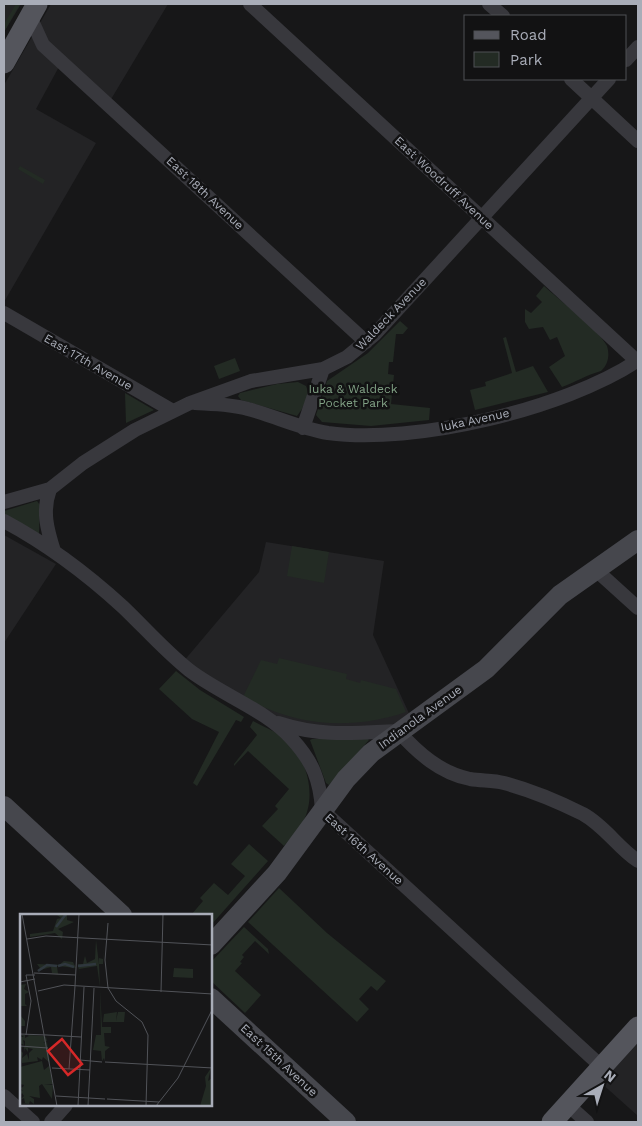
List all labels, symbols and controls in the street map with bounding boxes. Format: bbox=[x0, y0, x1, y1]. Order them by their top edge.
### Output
legend bbox=[464, 15, 627, 80]
text: Road bbox=[510, 26, 547, 44]
text: Park bbox=[510, 51, 543, 69]
street label: East Woodruff Avenue bbox=[392, 134, 496, 232]
street label: East 18th Avenue bbox=[164, 154, 246, 232]
street label: Waldeck Avenue bbox=[353, 275, 429, 353]
street label: East 17th Avenue bbox=[41, 331, 135, 393]
park label: Iuka & Waldeck Pocket Park bbox=[309, 382, 398, 410]
street label: Iuka Avenue bbox=[439, 406, 511, 434]
street label: Indianola Avenue bbox=[376, 682, 464, 752]
street label: East 16th Avenue bbox=[322, 810, 406, 888]
inset map bbox=[20, 914, 212, 1106]
street label: East 15th Avenue bbox=[238, 1021, 320, 1099]
north arrow bbox=[577, 1061, 627, 1111]
text: N bbox=[601, 1066, 619, 1085]

